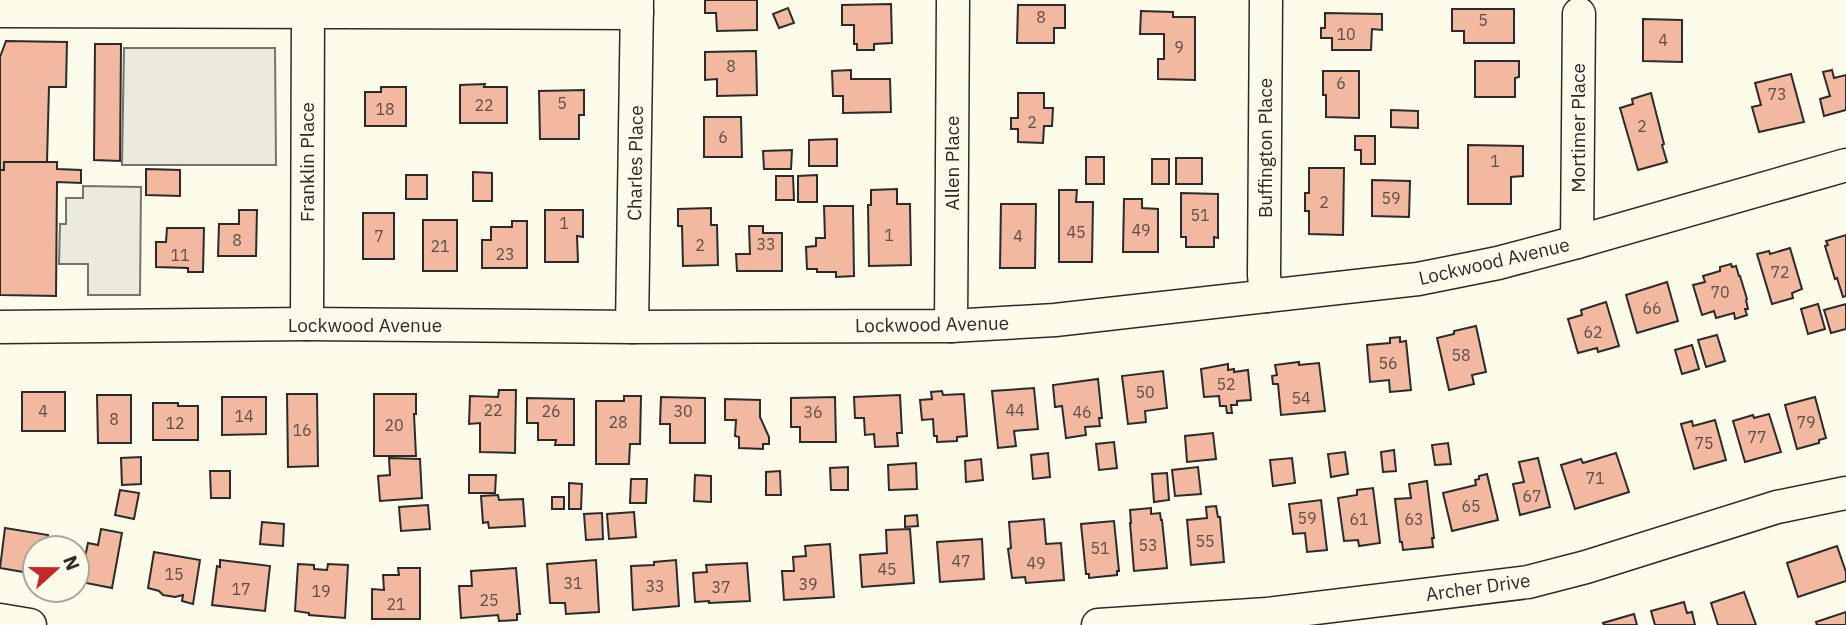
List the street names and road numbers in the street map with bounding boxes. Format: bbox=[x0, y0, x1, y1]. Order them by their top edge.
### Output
street label: Mortimer Place bbox=[1566, 63, 1590, 193]
street label: Buffington Place bbox=[1253, 78, 1277, 218]
street label: Franklin Place bbox=[295, 102, 319, 222]
street label: Charles Place bbox=[622, 105, 648, 221]
street label: Allen Place bbox=[940, 116, 964, 210]
street label: Lockwood Avenue bbox=[1416, 232, 1572, 290]
street label: Lockwood Avenue bbox=[855, 311, 1009, 337]
street label: Lockwood Avenue bbox=[288, 313, 442, 337]
street label: Archer Drive bbox=[1424, 568, 1532, 606]

